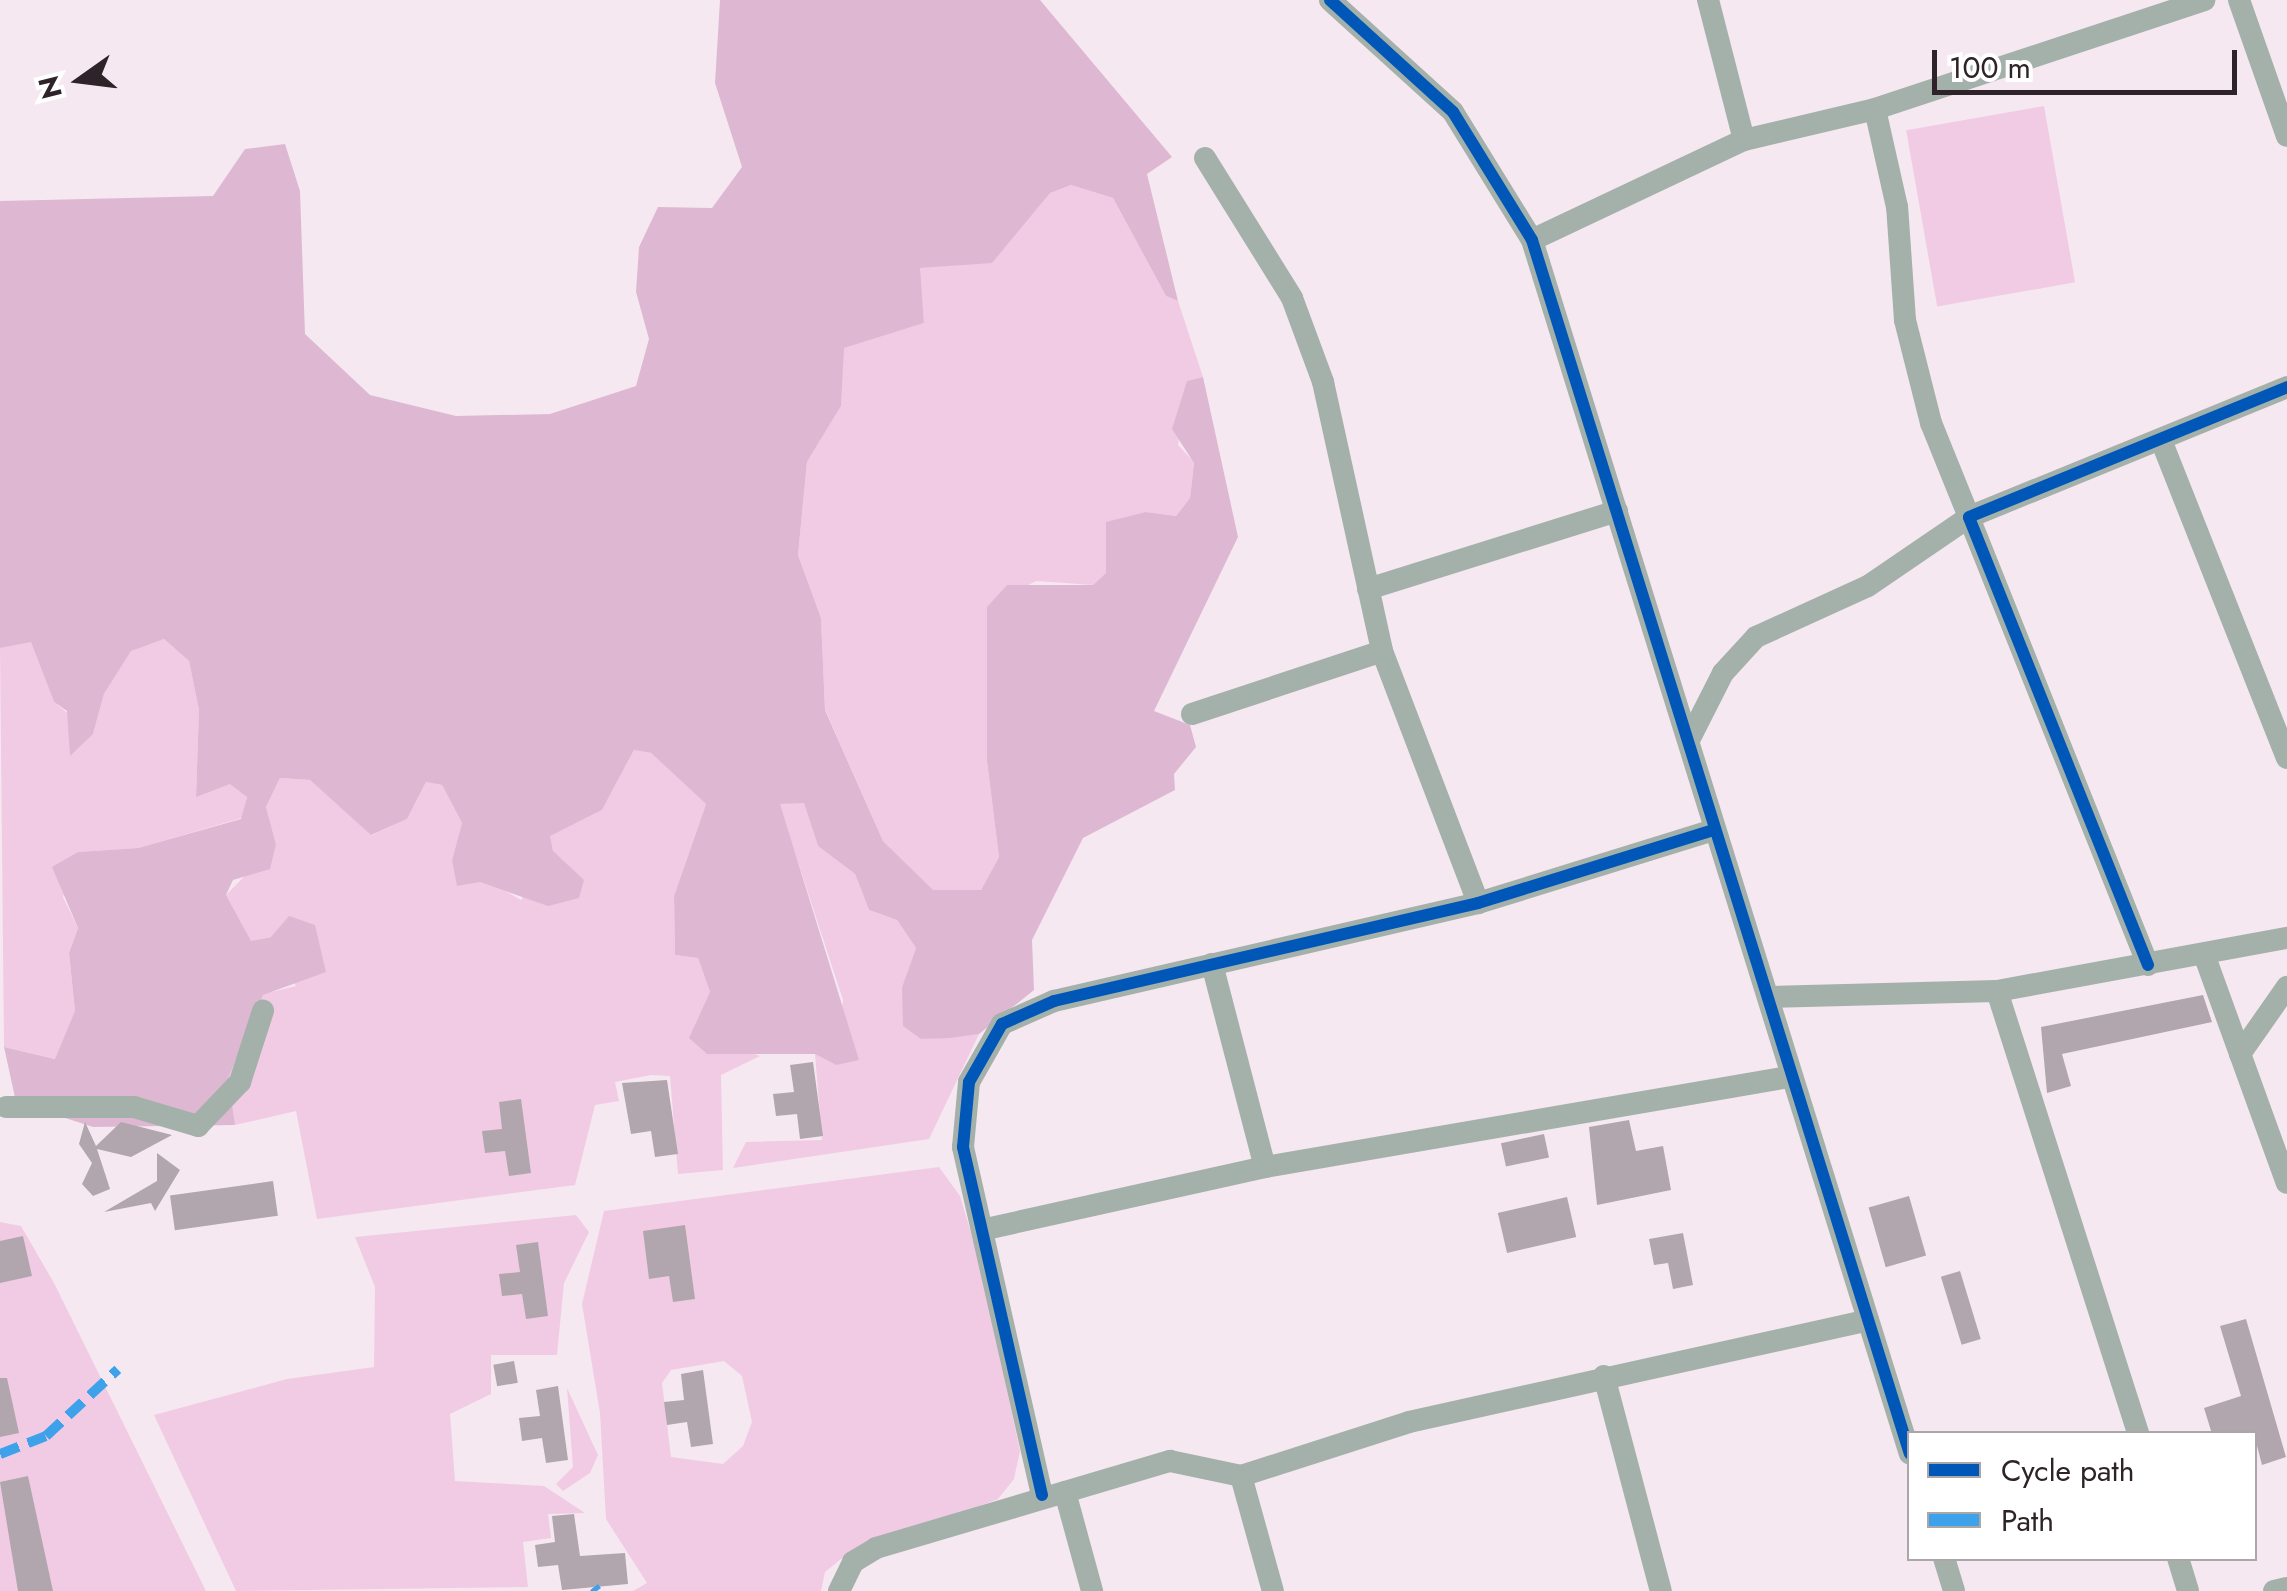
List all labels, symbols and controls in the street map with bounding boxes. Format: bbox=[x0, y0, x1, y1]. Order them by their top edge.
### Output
north arrow bbox=[30, 30, 130, 130]
scale bar bbox=[1937, 30, 2242, 92]
text: 100 m bbox=[1949, 46, 2031, 89]
text: N bbox=[28, 72, 73, 103]
legend bbox=[1907, 1431, 2257, 1561]
text: Cycle path bbox=[2001, 1449, 2134, 1492]
text: Path bbox=[2001, 1499, 2054, 1542]

